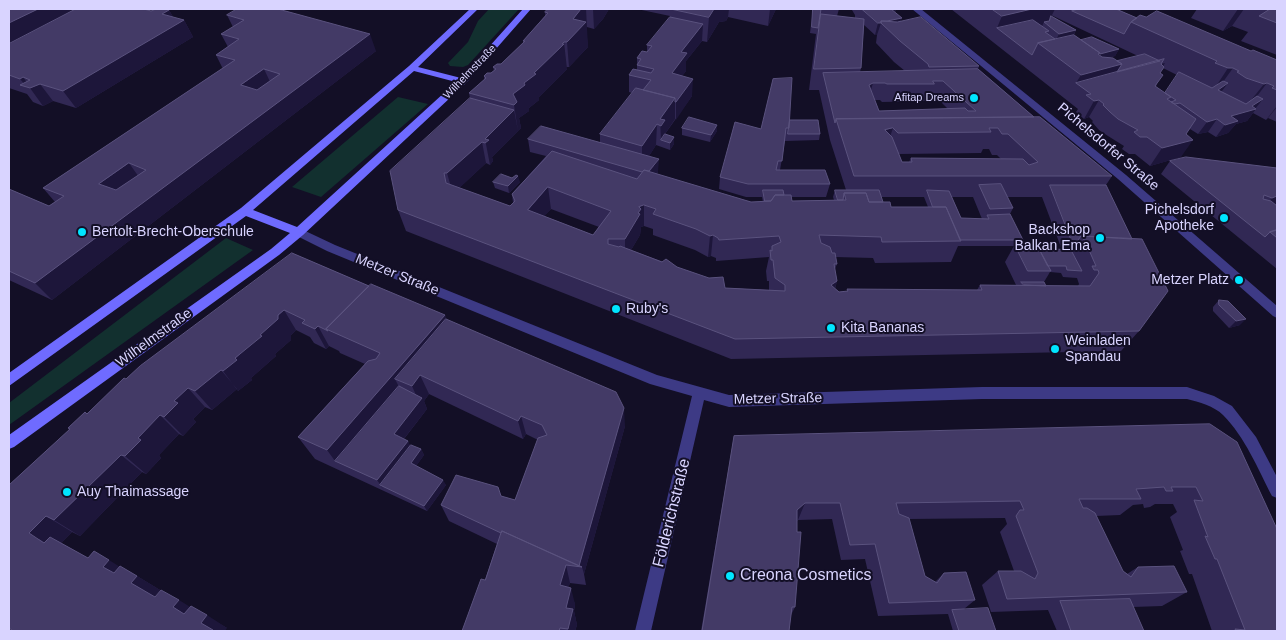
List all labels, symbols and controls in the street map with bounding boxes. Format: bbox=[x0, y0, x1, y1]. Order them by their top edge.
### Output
street label: Wilhelmstraße bbox=[441, 42, 499, 102]
place label: Afitap Dreams bbox=[894, 91, 964, 105]
marker: Afitap Dreams bbox=[968, 92, 980, 104]
street label: Pichelsdorfer Straße bbox=[1054, 100, 1162, 194]
place label: Pichelsdorf Apotheke bbox=[1145, 202, 1214, 234]
marker: Pichelsdorf Apotheke bbox=[1218, 212, 1230, 224]
place label: Backshop Balkan Ema bbox=[1015, 222, 1090, 254]
place label: Bertolt-Brecht-Oberschule bbox=[92, 224, 254, 240]
marker: Bertolt-Brecht-Oberschule bbox=[76, 226, 88, 238]
marker: Backshop Balkan Ema bbox=[1094, 232, 1106, 244]
street label: Metzer Straße bbox=[353, 251, 441, 299]
place label: Metzer Platz bbox=[1151, 272, 1229, 288]
marker: Metzer Platz bbox=[1233, 274, 1245, 286]
place label: Ruby's bbox=[626, 301, 668, 317]
marker: Ruby's bbox=[610, 303, 622, 315]
street label: Wilhelmstraße bbox=[113, 305, 195, 371]
place label: Kita Bananas bbox=[841, 320, 924, 336]
marker: Kita Bananas bbox=[825, 322, 837, 334]
place label: Weinladen Spandau bbox=[1065, 333, 1131, 366]
marker: Weinladen Spandau bbox=[1049, 343, 1061, 355]
street label: Metzer Straße bbox=[734, 390, 822, 408]
street label: Földerichstraße bbox=[649, 457, 695, 569]
place label: Auy Thaimassage bbox=[77, 484, 189, 500]
marker: Auy Thaimassage bbox=[61, 486, 73, 498]
place label: Creona Cosmetics bbox=[740, 566, 872, 586]
marker: Creona Cosmetics bbox=[724, 570, 736, 582]

